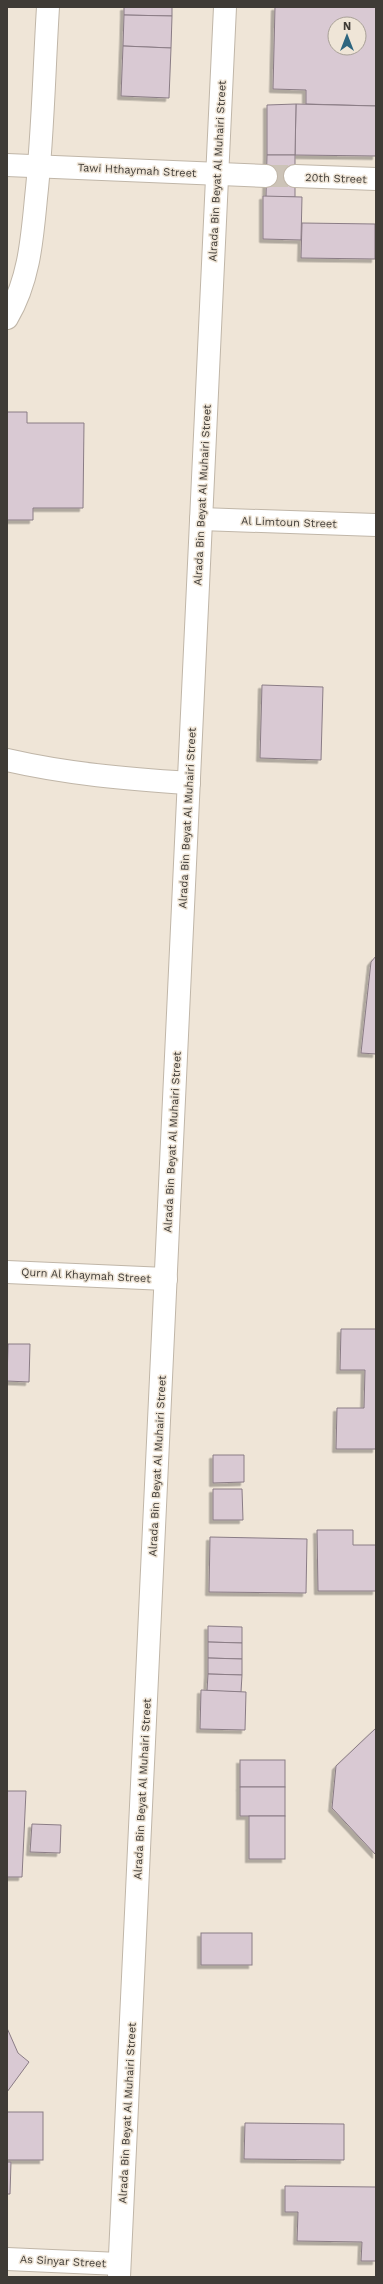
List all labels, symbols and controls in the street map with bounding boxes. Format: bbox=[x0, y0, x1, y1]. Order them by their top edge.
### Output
north arrow bbox=[327, 16, 367, 56]
text: N bbox=[343, 20, 351, 33]
street label: Alrada Bin Beyat Al Muhairi Street bbox=[206, 80, 229, 262]
street label: Tawi Hthaymah Street bbox=[77, 161, 197, 180]
street label: 20th Street bbox=[305, 171, 367, 186]
street label: Alrada Bin Beyat Al Muhairi Street bbox=[191, 404, 214, 586]
street label: Al Limtoun Street bbox=[241, 514, 337, 531]
street label: Alrada Bin Beyat Al Muhairi Street bbox=[176, 727, 199, 909]
street label: Alrada Bin Beyat Al Muhairi Street bbox=[161, 1051, 184, 1233]
street label: Qurn Al Khaymah Street bbox=[21, 1266, 151, 1285]
street label: Alrada Bin Beyat Al Muhairi Street bbox=[146, 1375, 169, 1557]
street label: Alrada Bin Beyat Al Muhairi Street bbox=[131, 1698, 154, 1880]
street label: Alrada Bin Beyat Al Muhairi Street bbox=[116, 2022, 139, 2204]
street label: As Sinyar Street bbox=[20, 2253, 107, 2270]

